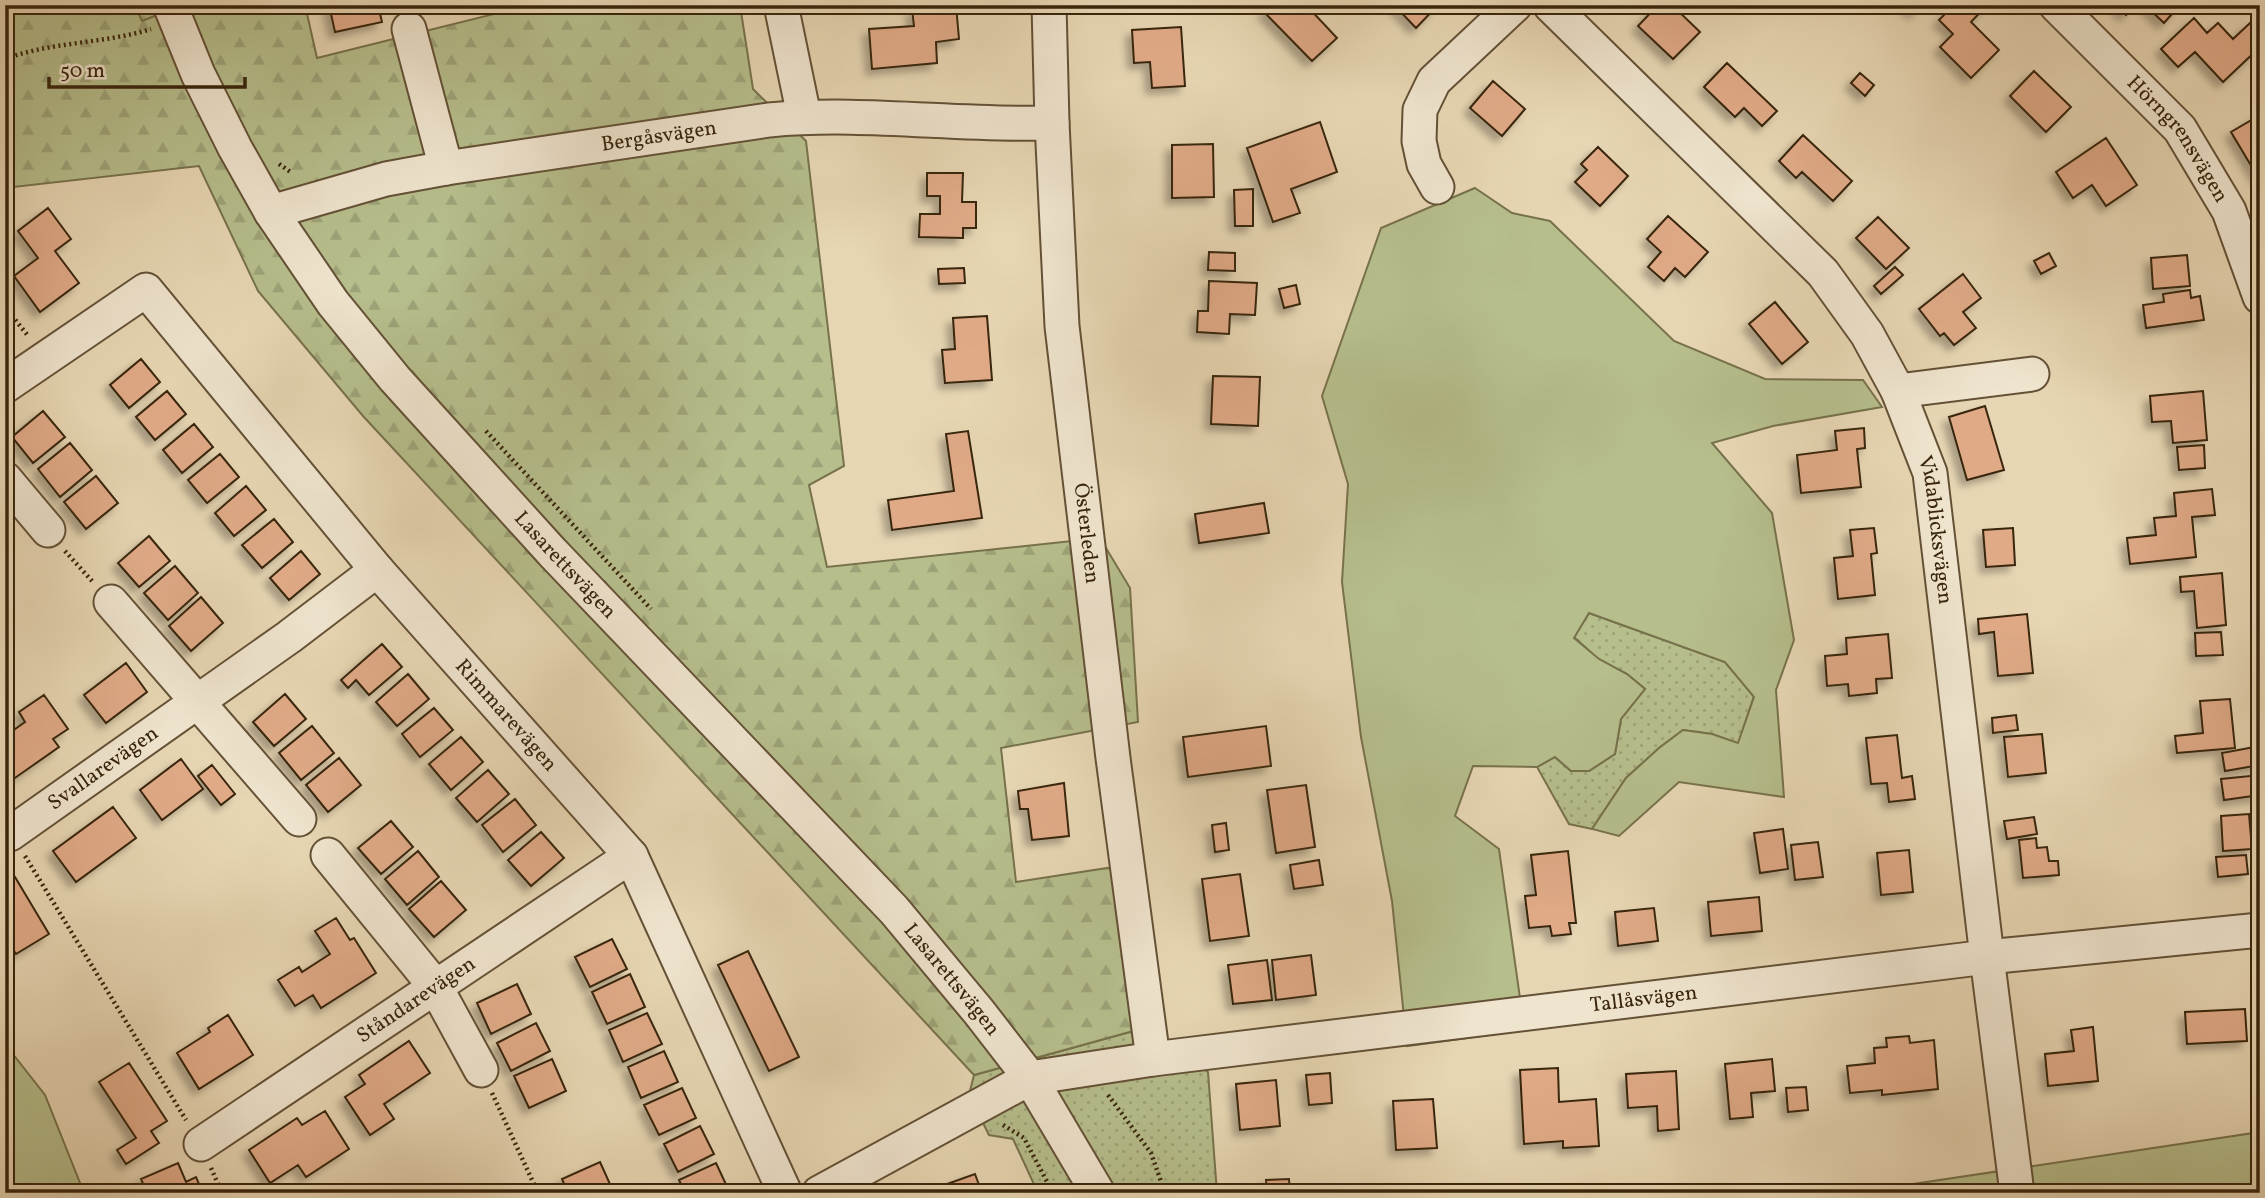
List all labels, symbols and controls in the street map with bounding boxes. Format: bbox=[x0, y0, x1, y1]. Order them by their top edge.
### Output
scale bar bbox=[49, 46, 245, 90]
text: 50 m bbox=[60, 57, 105, 86]
street label: Hörngrensvägen bbox=[2120, 69, 2235, 208]
street label: Bergåsvägen bbox=[599, 113, 719, 159]
street label: Vidablicksvägen bbox=[1910, 451, 1960, 606]
street label: Österleden bbox=[1066, 481, 1107, 585]
street label: Lasarettsvägen bbox=[507, 505, 623, 625]
street label: Rimmarevägen bbox=[448, 653, 564, 778]
street label: Svallarevägen bbox=[42, 719, 164, 817]
street label: Lasarettsvägen bbox=[896, 917, 1007, 1042]
street label: Ståndarevägen bbox=[351, 950, 481, 1050]
street label: Tallåsvägen bbox=[1588, 978, 1699, 1020]

